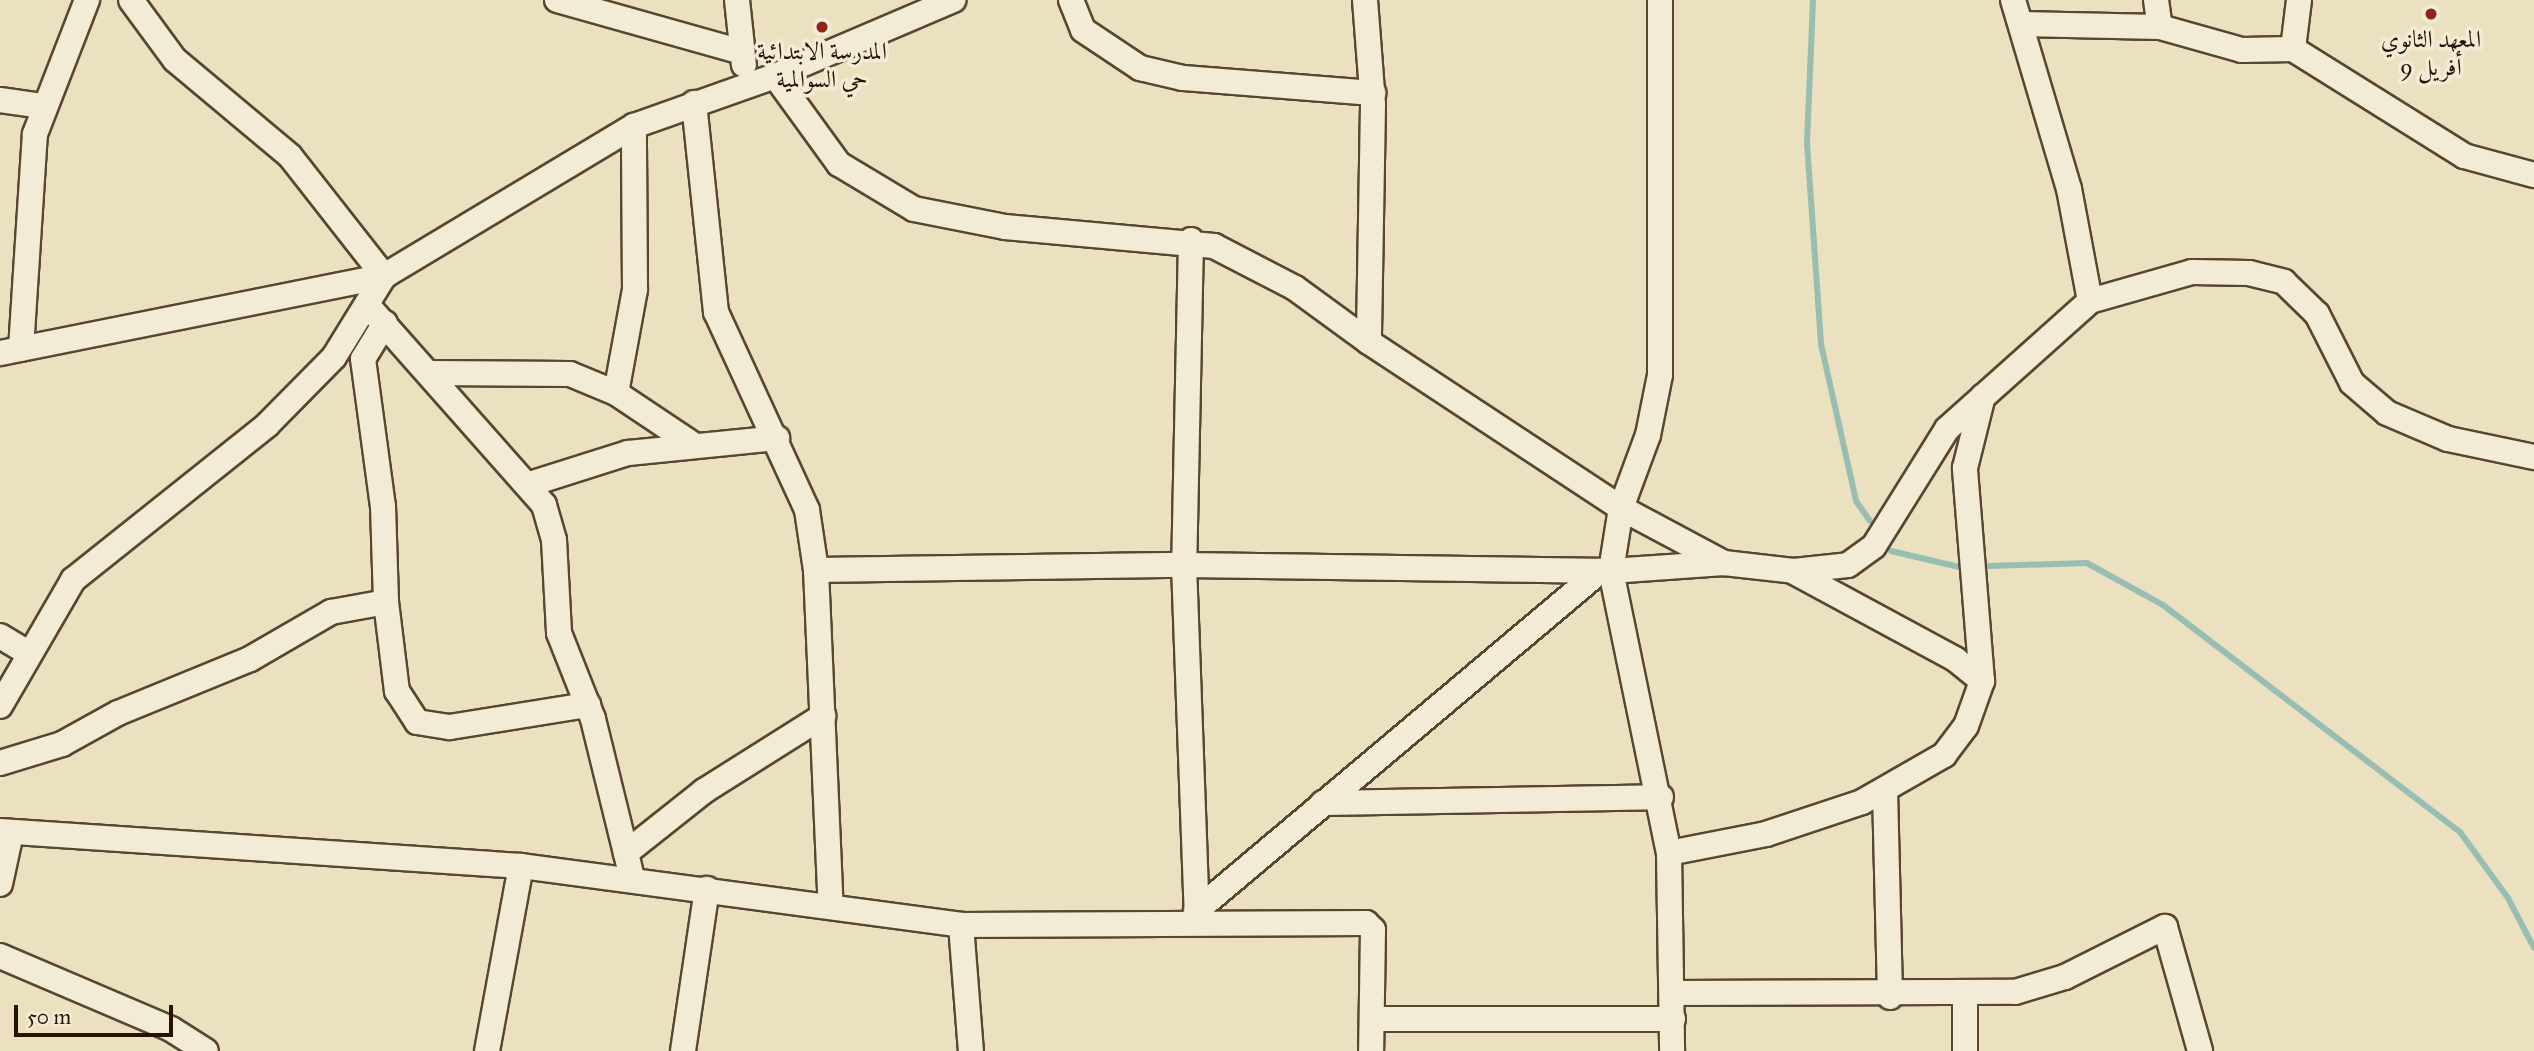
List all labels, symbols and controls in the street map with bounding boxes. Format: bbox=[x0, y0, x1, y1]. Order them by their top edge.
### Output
marker: المعهد الثانوي 9 أفريل bbox=[2423, 6, 2439, 22]
marker: المدرسة الابتدائية حي السوالمية bbox=[814, 19, 830, 35]
place label: المعهد الثانوي 9 أفريل bbox=[2381, 26, 2481, 82]
place label: المدرسة الابتدائية حي السوالمية bbox=[757, 38, 887, 94]
scale bar bbox=[18, 992, 177, 1036]
text: 50 m bbox=[27, 1004, 71, 1030]

